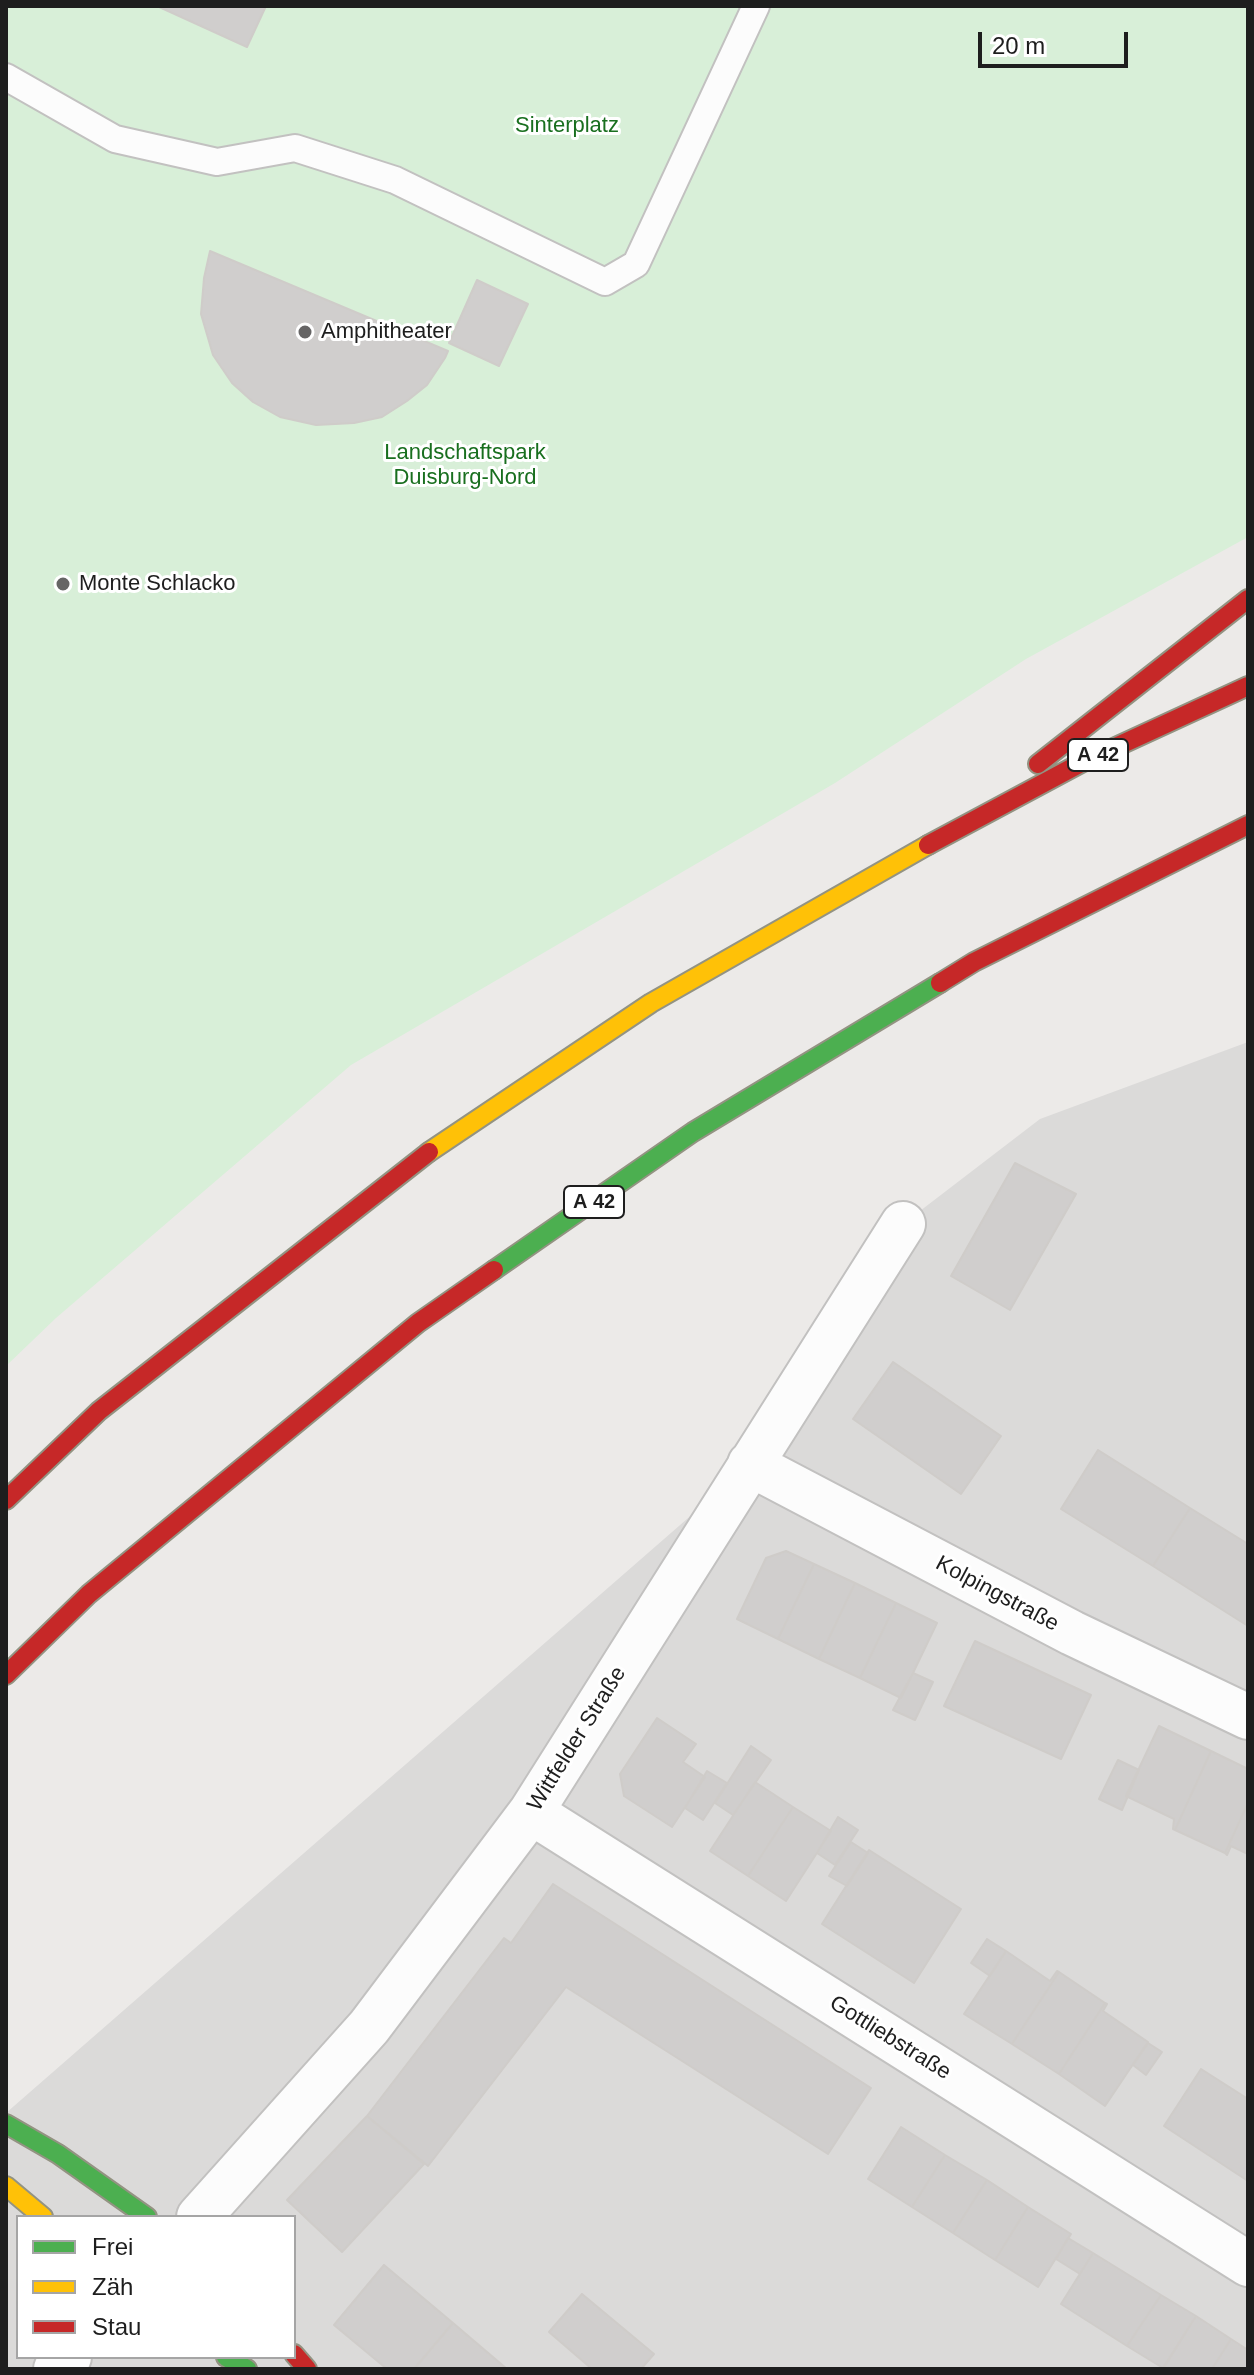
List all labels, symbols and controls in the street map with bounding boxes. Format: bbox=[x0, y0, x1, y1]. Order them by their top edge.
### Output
scale bar bbox=[982, 16, 1132, 66]
text: 20 m bbox=[992, 32, 1045, 59]
park label: Sinterplatz bbox=[515, 113, 619, 139]
place label: Amphitheater bbox=[321, 319, 452, 345]
marker: Amphitheater bbox=[296, 323, 314, 341]
park label: Landschaftspark Duisburg-Nord bbox=[384, 440, 546, 492]
place label: Monte Schlacko bbox=[79, 571, 236, 597]
marker: Monte Schlacko bbox=[54, 575, 72, 593]
road number: A 42 bbox=[1068, 739, 1128, 771]
road number: A 42 bbox=[564, 1186, 624, 1218]
street label: Kolpingstraße bbox=[931, 1550, 1063, 1638]
street label: Wittfelder Straße bbox=[522, 1662, 632, 1816]
street label: Gottliebstraße bbox=[824, 1990, 956, 2086]
legend bbox=[16, 2215, 296, 2359]
text: Frei bbox=[92, 2233, 133, 2260]
text: Zäh bbox=[92, 2273, 133, 2300]
text: Stau bbox=[92, 2313, 141, 2340]

